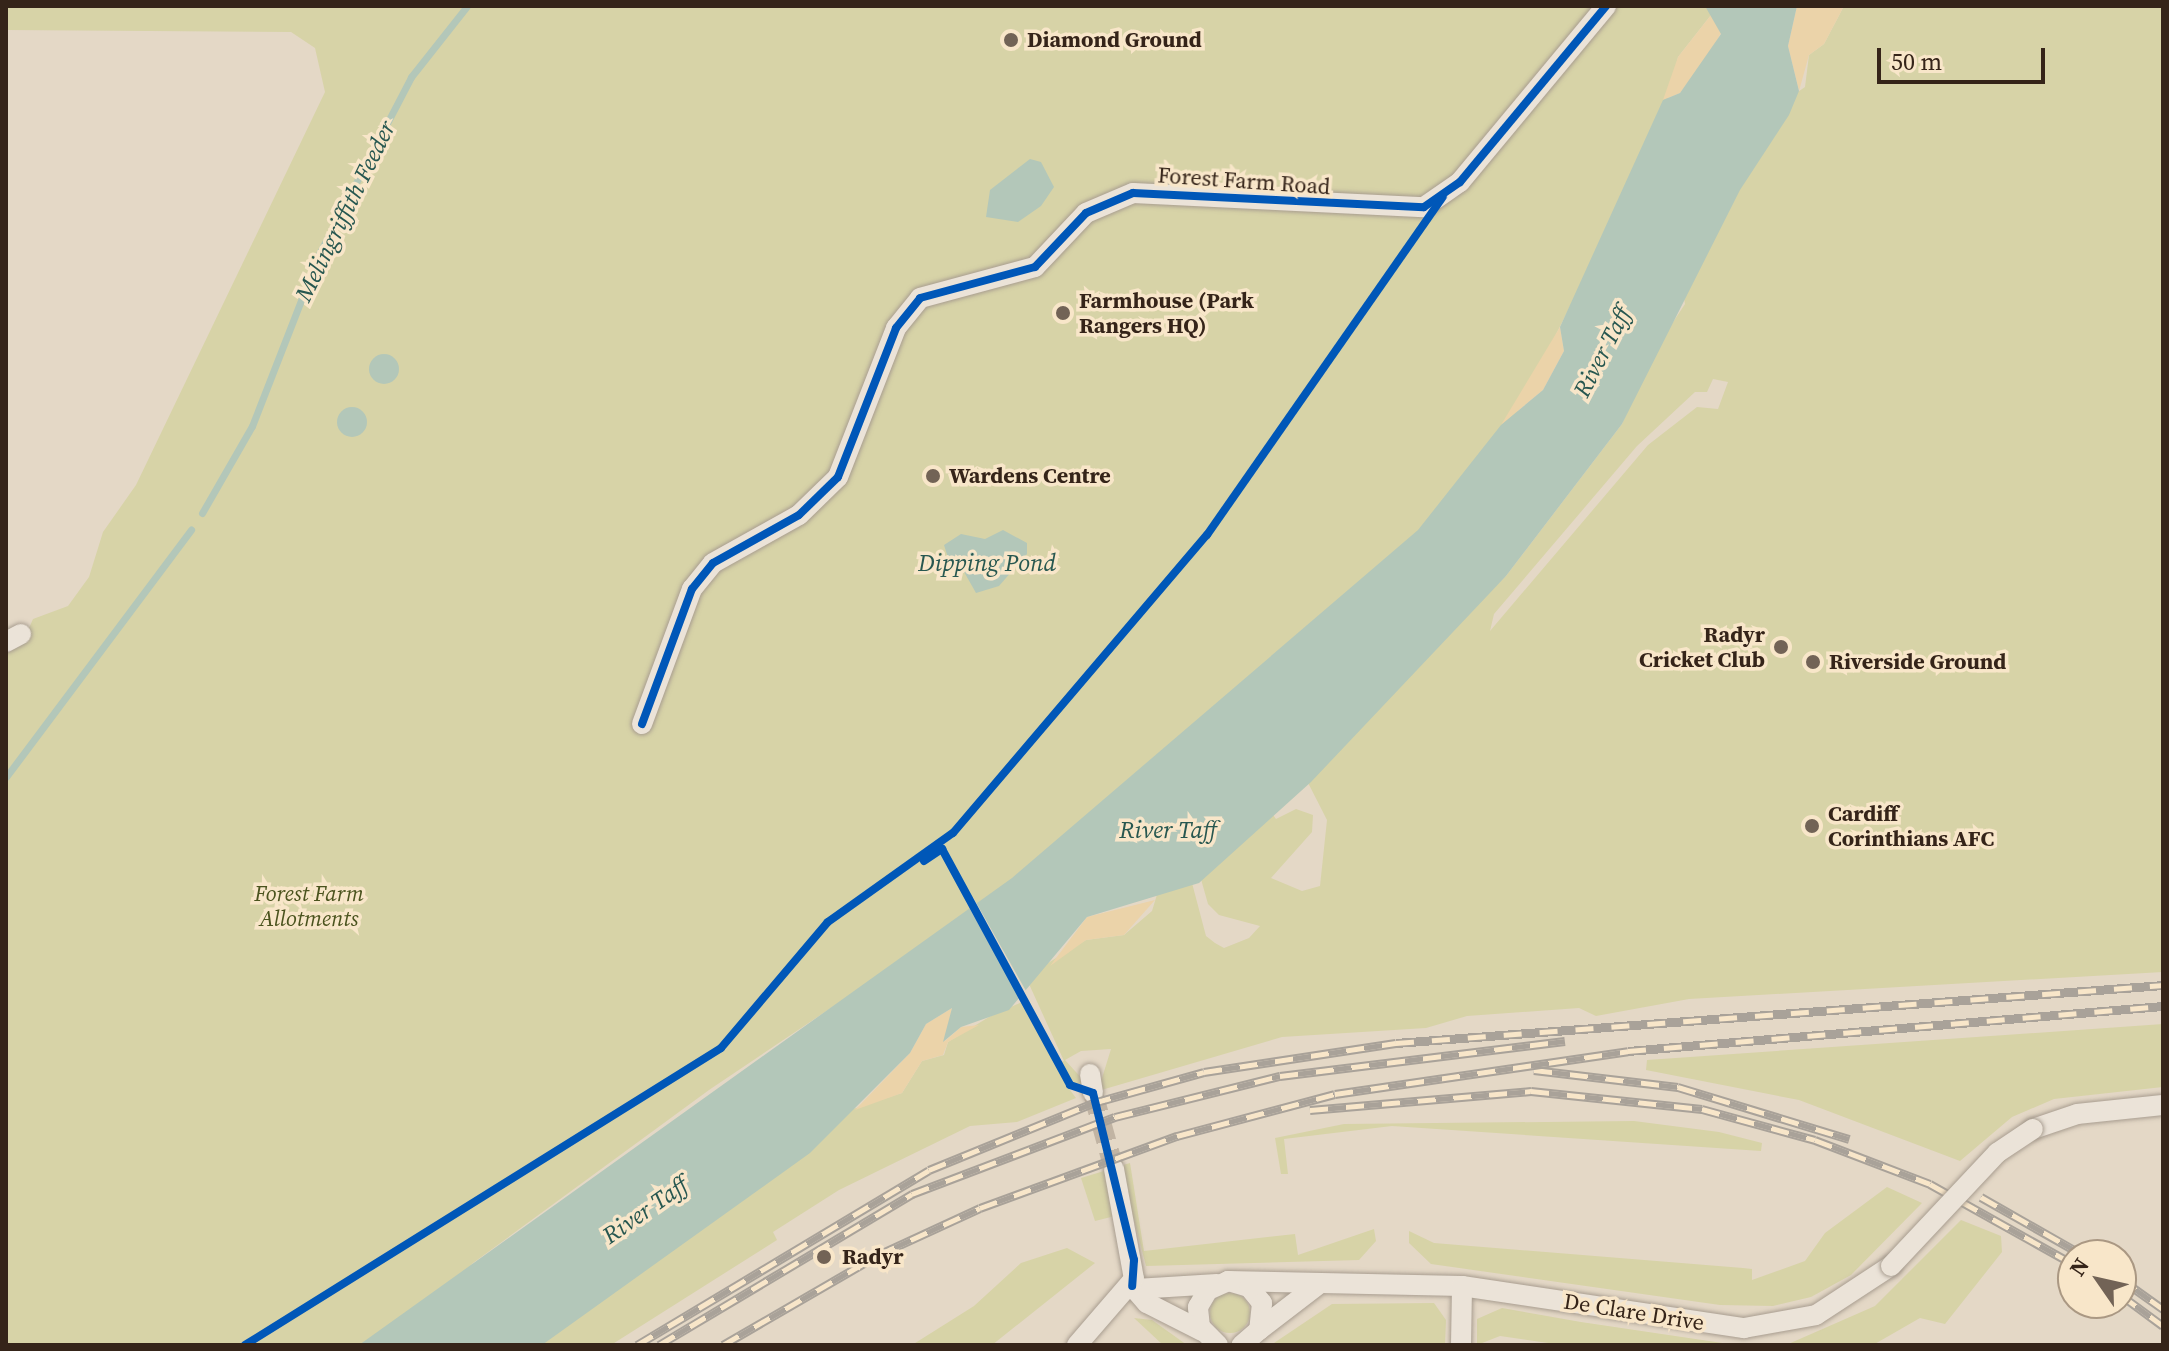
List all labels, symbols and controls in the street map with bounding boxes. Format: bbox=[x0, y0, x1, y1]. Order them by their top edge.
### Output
place label: Diamond Ground bbox=[1027, 27, 1202, 53]
marker: Diamond Ground bbox=[1002, 31, 1020, 49]
scale bar bbox=[1881, 32, 2049, 82]
text: 50 m bbox=[1891, 45, 1942, 78]
water label: Melingriffith Feeder bbox=[289, 116, 401, 306]
street label: Forest Farm Road bbox=[1157, 162, 1331, 200]
place label: Farmhouse (Park Rangers HQ) bbox=[1079, 287, 1254, 338]
water label: River Taff bbox=[1567, 302, 1637, 402]
marker: Farmhouse (Park Rangers HQ) bbox=[1054, 304, 1072, 322]
place label: Wardens Centre bbox=[949, 463, 1111, 489]
marker: Wardens Centre bbox=[924, 467, 942, 485]
water label: Dipping Pond bbox=[918, 549, 1056, 577]
place label: Radyr Cricket Club bbox=[1639, 621, 1765, 672]
marker: Radyr Cricket Club bbox=[1772, 638, 1790, 656]
place label: Riverside Ground bbox=[1829, 649, 2006, 675]
marker: Riverside Ground bbox=[1804, 653, 1822, 671]
place label: Cardiff Corinthians AFC bbox=[1828, 800, 1994, 852]
water label: River Taff bbox=[1119, 816, 1217, 844]
marker: Cardiff Corinthians AFC bbox=[1803, 817, 1821, 835]
park label: Forest Farm Allotments bbox=[254, 880, 364, 932]
water label: River Taff bbox=[597, 1170, 693, 1250]
north arrow bbox=[2057, 1239, 2137, 1319]
place label: Radyr bbox=[842, 1244, 903, 1270]
marker: Radyr bbox=[813, 1246, 835, 1268]
text: N bbox=[2062, 1252, 2096, 1282]
street label: De Clare Drive bbox=[1562, 1288, 1706, 1336]

